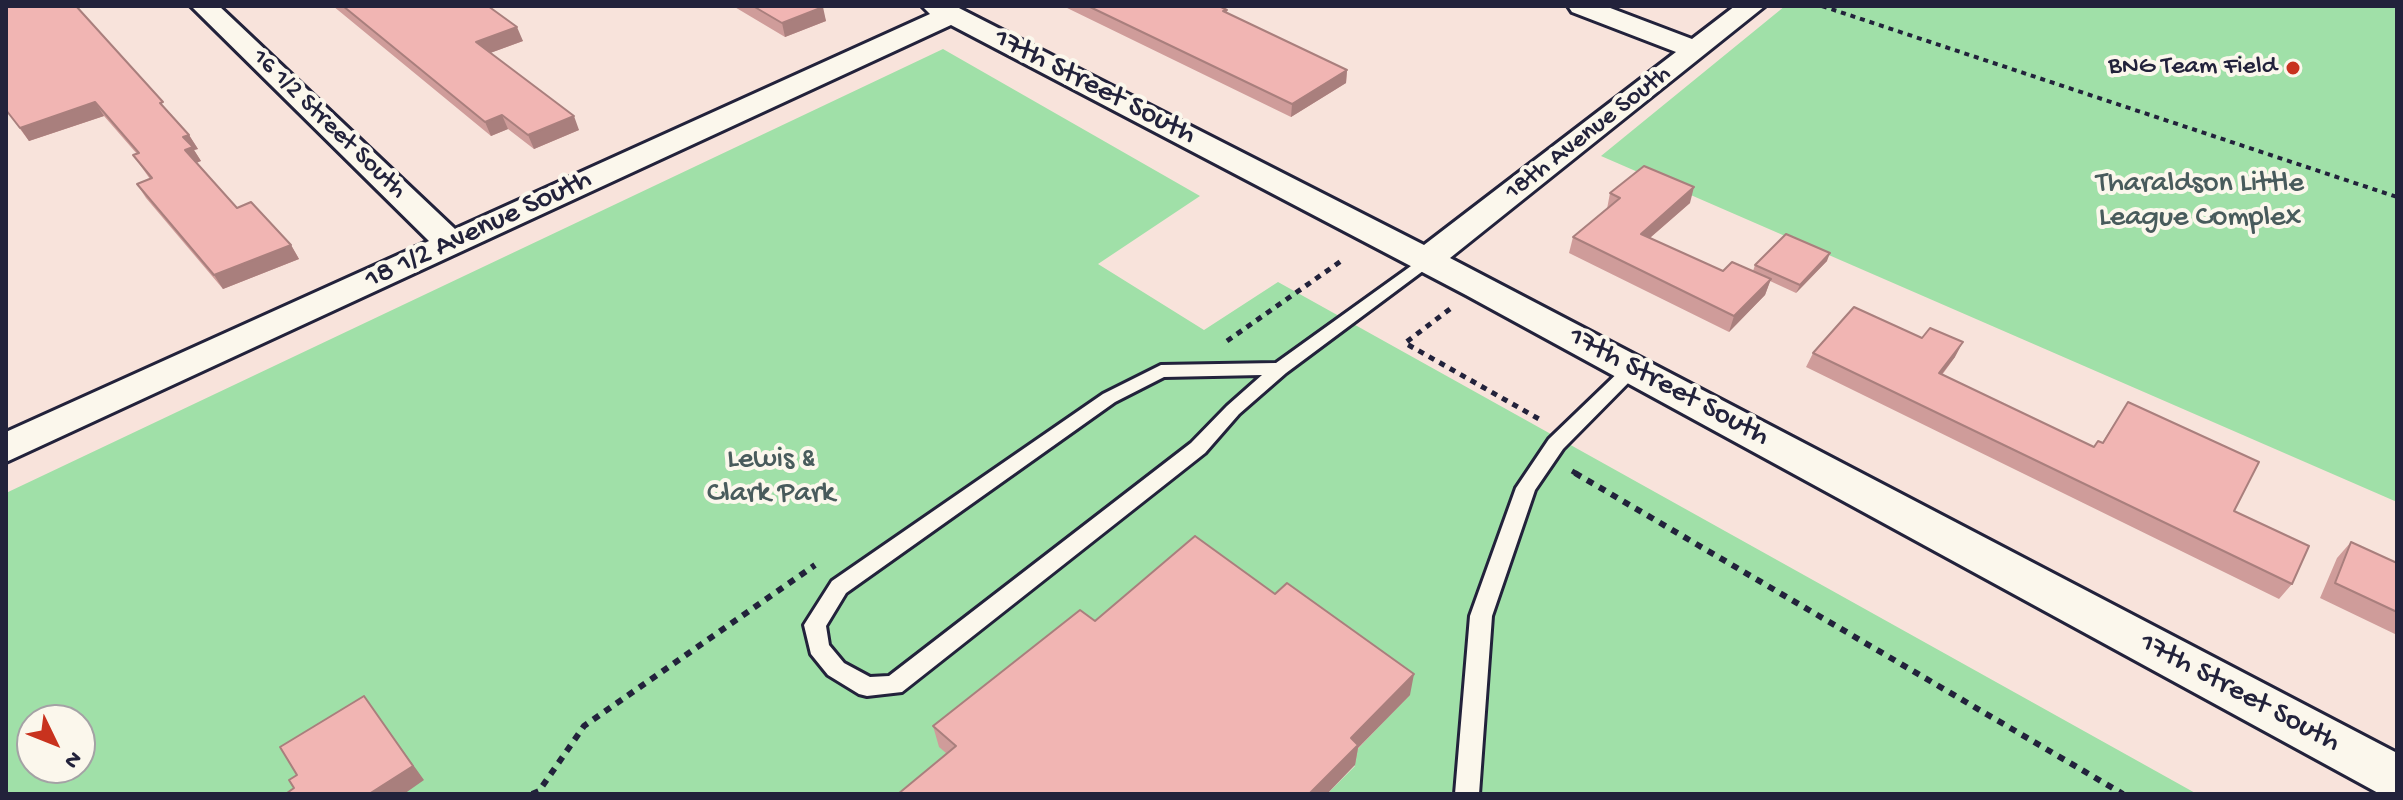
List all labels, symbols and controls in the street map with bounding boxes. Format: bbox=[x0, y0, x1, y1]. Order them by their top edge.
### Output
street label: 17th Street South bbox=[987, 22, 1201, 154]
street label: 16 1/2 Street South bbox=[244, 43, 412, 207]
place label: BNG Team Field bbox=[2108, 52, 2277, 84]
street label: 18th Avenue South bbox=[1500, 59, 1678, 209]
marker: BNG Team Field bbox=[2284, 59, 2302, 77]
street label: 18 1/2 Avenue South bbox=[360, 163, 598, 299]
park label: Tharaldson Little League Complex bbox=[2096, 167, 2304, 238]
street label: 17th Street South bbox=[1561, 320, 1775, 456]
park label: Lewis & Clark Park bbox=[707, 443, 835, 514]
street label: 17th Street South bbox=[2132, 626, 2346, 762]
north arrow bbox=[16, 704, 96, 784]
text: N bbox=[58, 745, 86, 773]

